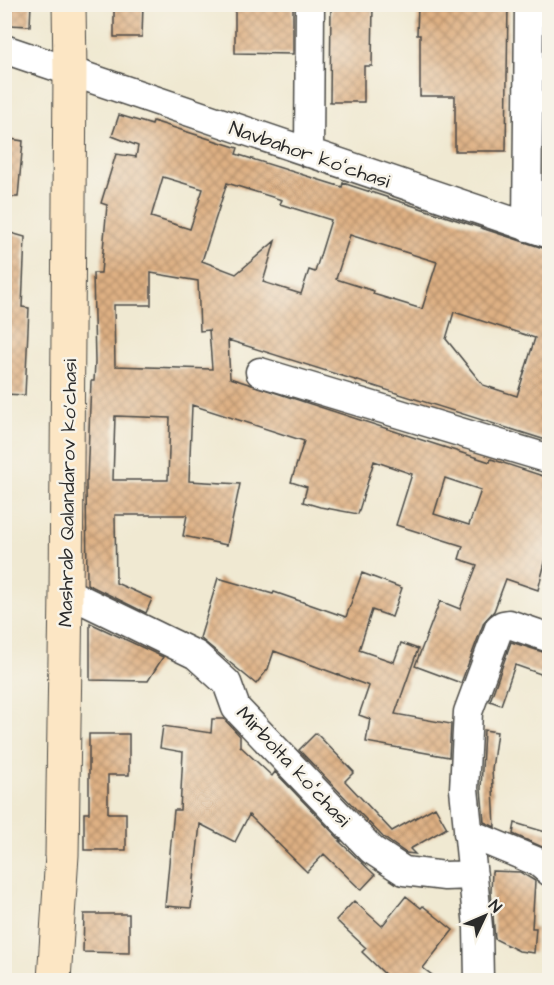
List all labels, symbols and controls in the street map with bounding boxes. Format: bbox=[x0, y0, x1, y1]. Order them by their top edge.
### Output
street label: Navbahor koʻchasi bbox=[225, 114, 394, 196]
street label: Mashrab Qalandarov ko'chasi bbox=[52, 359, 84, 628]
street label: Mirbolta koʻchasi bbox=[230, 700, 357, 833]
north arrow bbox=[455, 886, 515, 946]
text: N bbox=[484, 895, 506, 918]

